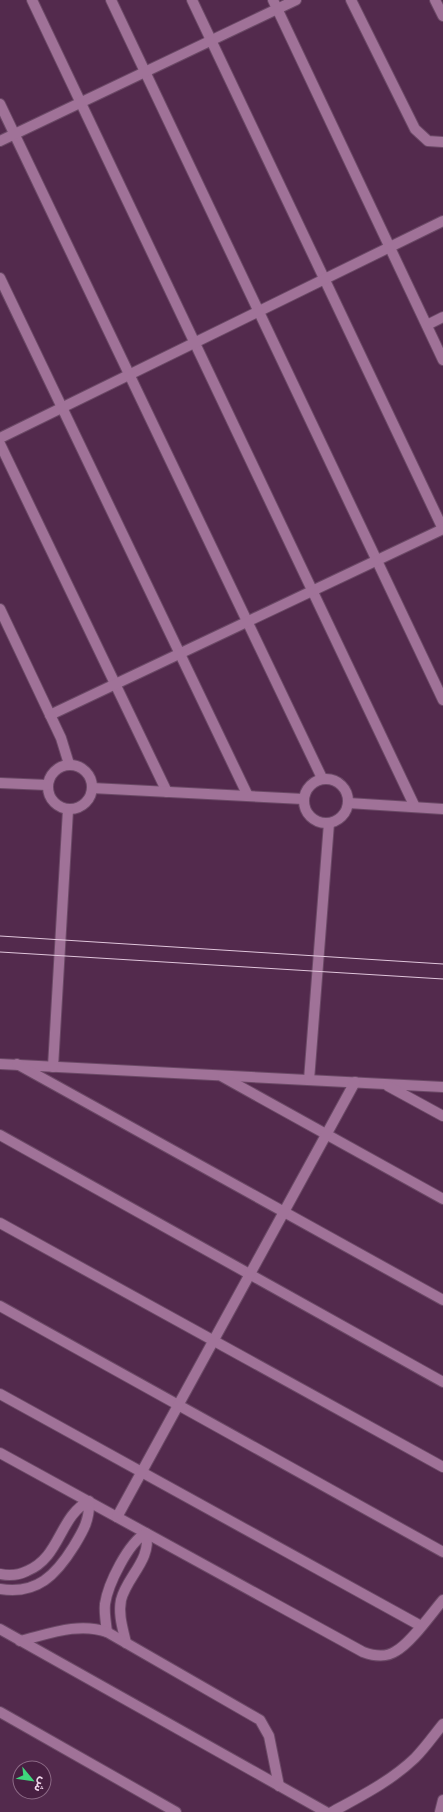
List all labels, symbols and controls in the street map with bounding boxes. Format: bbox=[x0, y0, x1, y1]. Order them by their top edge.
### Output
north arrow bbox=[12, 1760, 52, 1800]
text: ش bbox=[31, 1775, 51, 1795]

